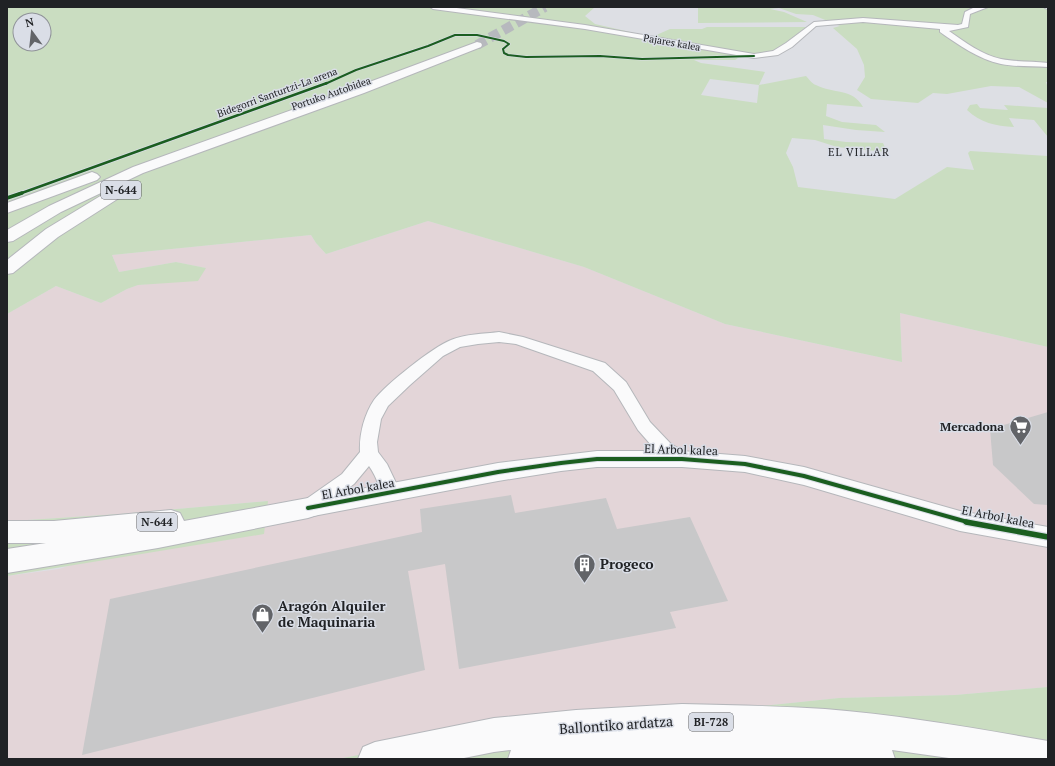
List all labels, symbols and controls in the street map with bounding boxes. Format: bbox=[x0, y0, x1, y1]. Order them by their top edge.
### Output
north arrow bbox=[12, 12, 52, 52]
text: N bbox=[24, 14, 36, 30]
street label: Pajares kalea bbox=[642, 31, 702, 54]
street label: Bidegorri Santurtzi-La arena bbox=[215, 65, 339, 120]
street label: Portuko Autobidea bbox=[290, 74, 373, 113]
district label: EL VILLAR bbox=[828, 145, 890, 159]
road number: N-644 bbox=[101, 181, 141, 199]
supermarket icon: Mercadona bbox=[1007, 414, 1033, 447]
place label: Mercadona bbox=[940, 419, 1004, 434]
street label: El Arbol kalea bbox=[644, 441, 718, 458]
street label: El Arbol kalea bbox=[320, 475, 396, 502]
street label: El Arbol kalea bbox=[960, 502, 1036, 531]
road number: N-644 bbox=[137, 513, 177, 531]
building icon: Progeco bbox=[571, 551, 597, 584]
place label: Progeco bbox=[600, 554, 654, 573]
place label: Aragón Alquiler de Maquinaria bbox=[278, 596, 386, 631]
shop icon: Aragón Alquiler de Maquinaria bbox=[249, 601, 275, 634]
street label: Ballontiko ardatza bbox=[558, 711, 674, 738]
road number: BI-728 bbox=[689, 713, 733, 731]

